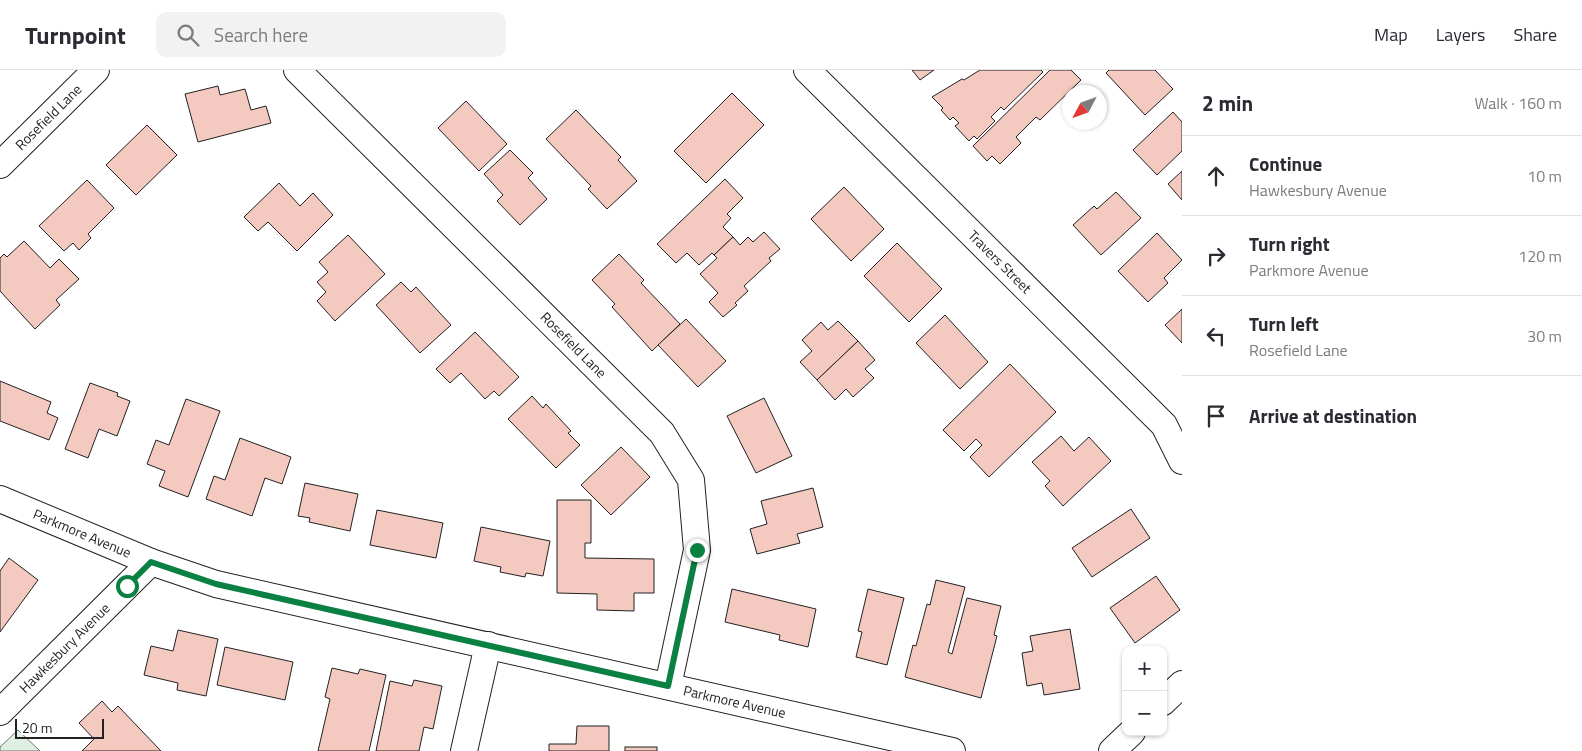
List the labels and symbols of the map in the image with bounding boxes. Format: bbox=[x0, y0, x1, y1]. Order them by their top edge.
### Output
street label: Rosefield Lane bbox=[10, 79, 86, 155]
north arrow bbox=[1062, 85, 1107, 130]
street label: Travers Street bbox=[964, 225, 1037, 298]
street label: Rosefield Lane bbox=[536, 307, 612, 383]
street label: Parkmore Avenue bbox=[30, 503, 135, 563]
route end bbox=[686, 539, 709, 562]
route start bbox=[116, 575, 139, 598]
street label: Hawkesbury Avenue bbox=[14, 598, 114, 697]
street label: Parkmore Avenue bbox=[681, 679, 788, 723]
scale bar bbox=[15, 716, 104, 739]

